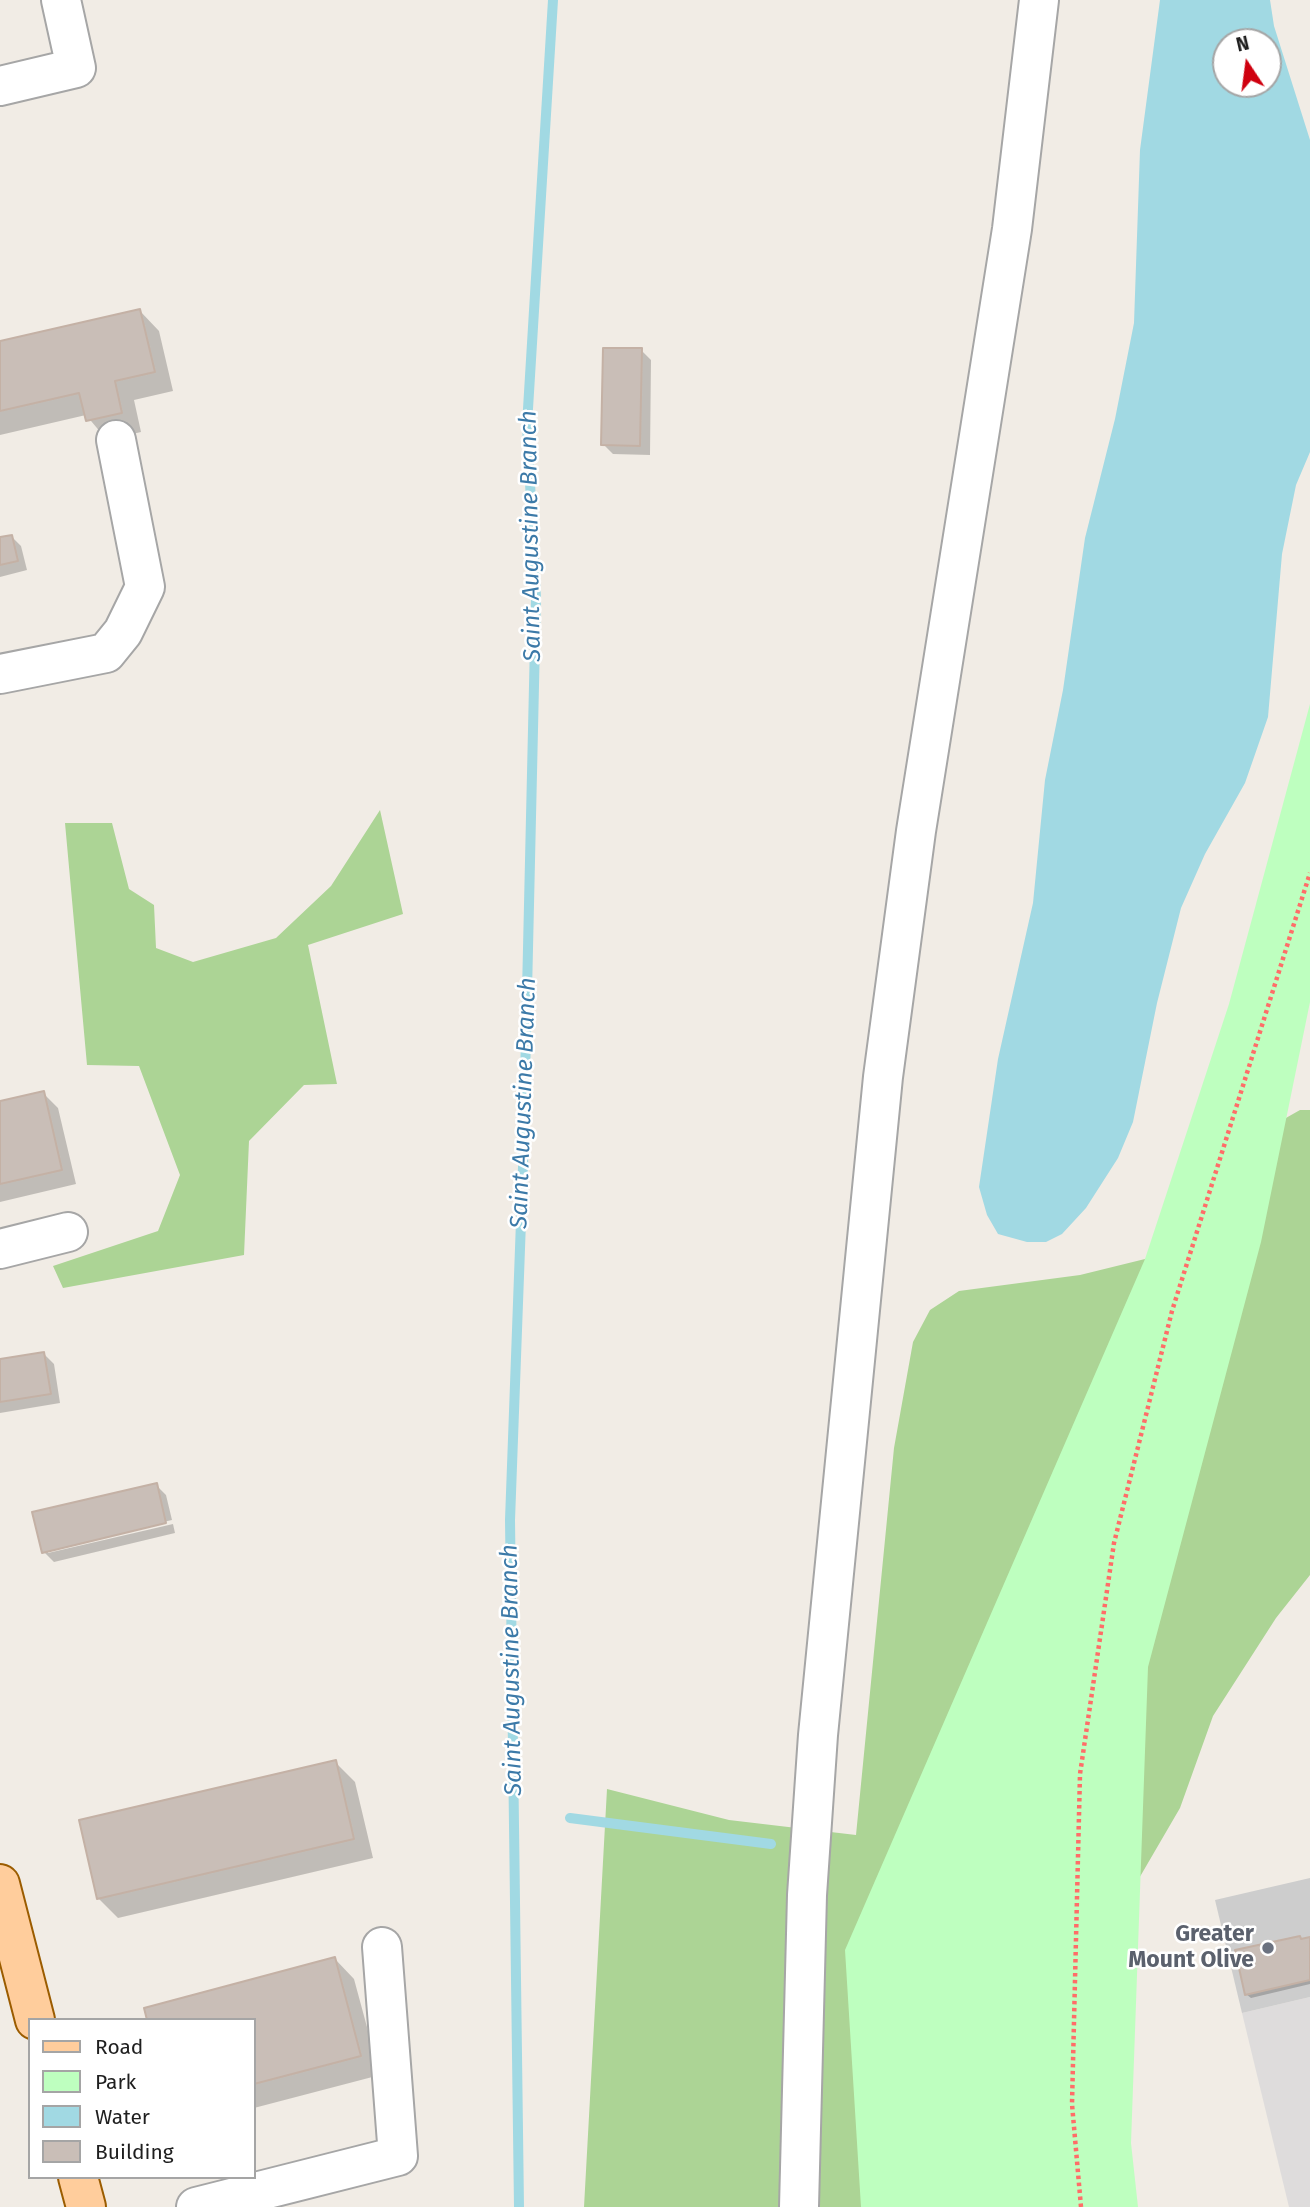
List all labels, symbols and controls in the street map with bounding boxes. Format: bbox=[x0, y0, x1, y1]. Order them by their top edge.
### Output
north arrow bbox=[1212, 28, 1282, 98]
text: N bbox=[1234, 31, 1251, 57]
water label: Saint Augustine Branch bbox=[514, 410, 548, 662]
water label: Saint Augustine Branch bbox=[505, 977, 543, 1229]
water label: Saint Augustine Branch bbox=[495, 1544, 529, 1796]
place label: Greater Mount Olive bbox=[1128, 1921, 1254, 1975]
marker: Greater Mount Olive bbox=[1260, 1940, 1276, 1956]
legend bbox=[28, 2018, 256, 2179]
text: Road bbox=[95, 2034, 143, 2060]
text: Park bbox=[95, 2069, 136, 2095]
text: Water bbox=[95, 2104, 150, 2130]
text: Building bbox=[95, 2139, 174, 2165]

